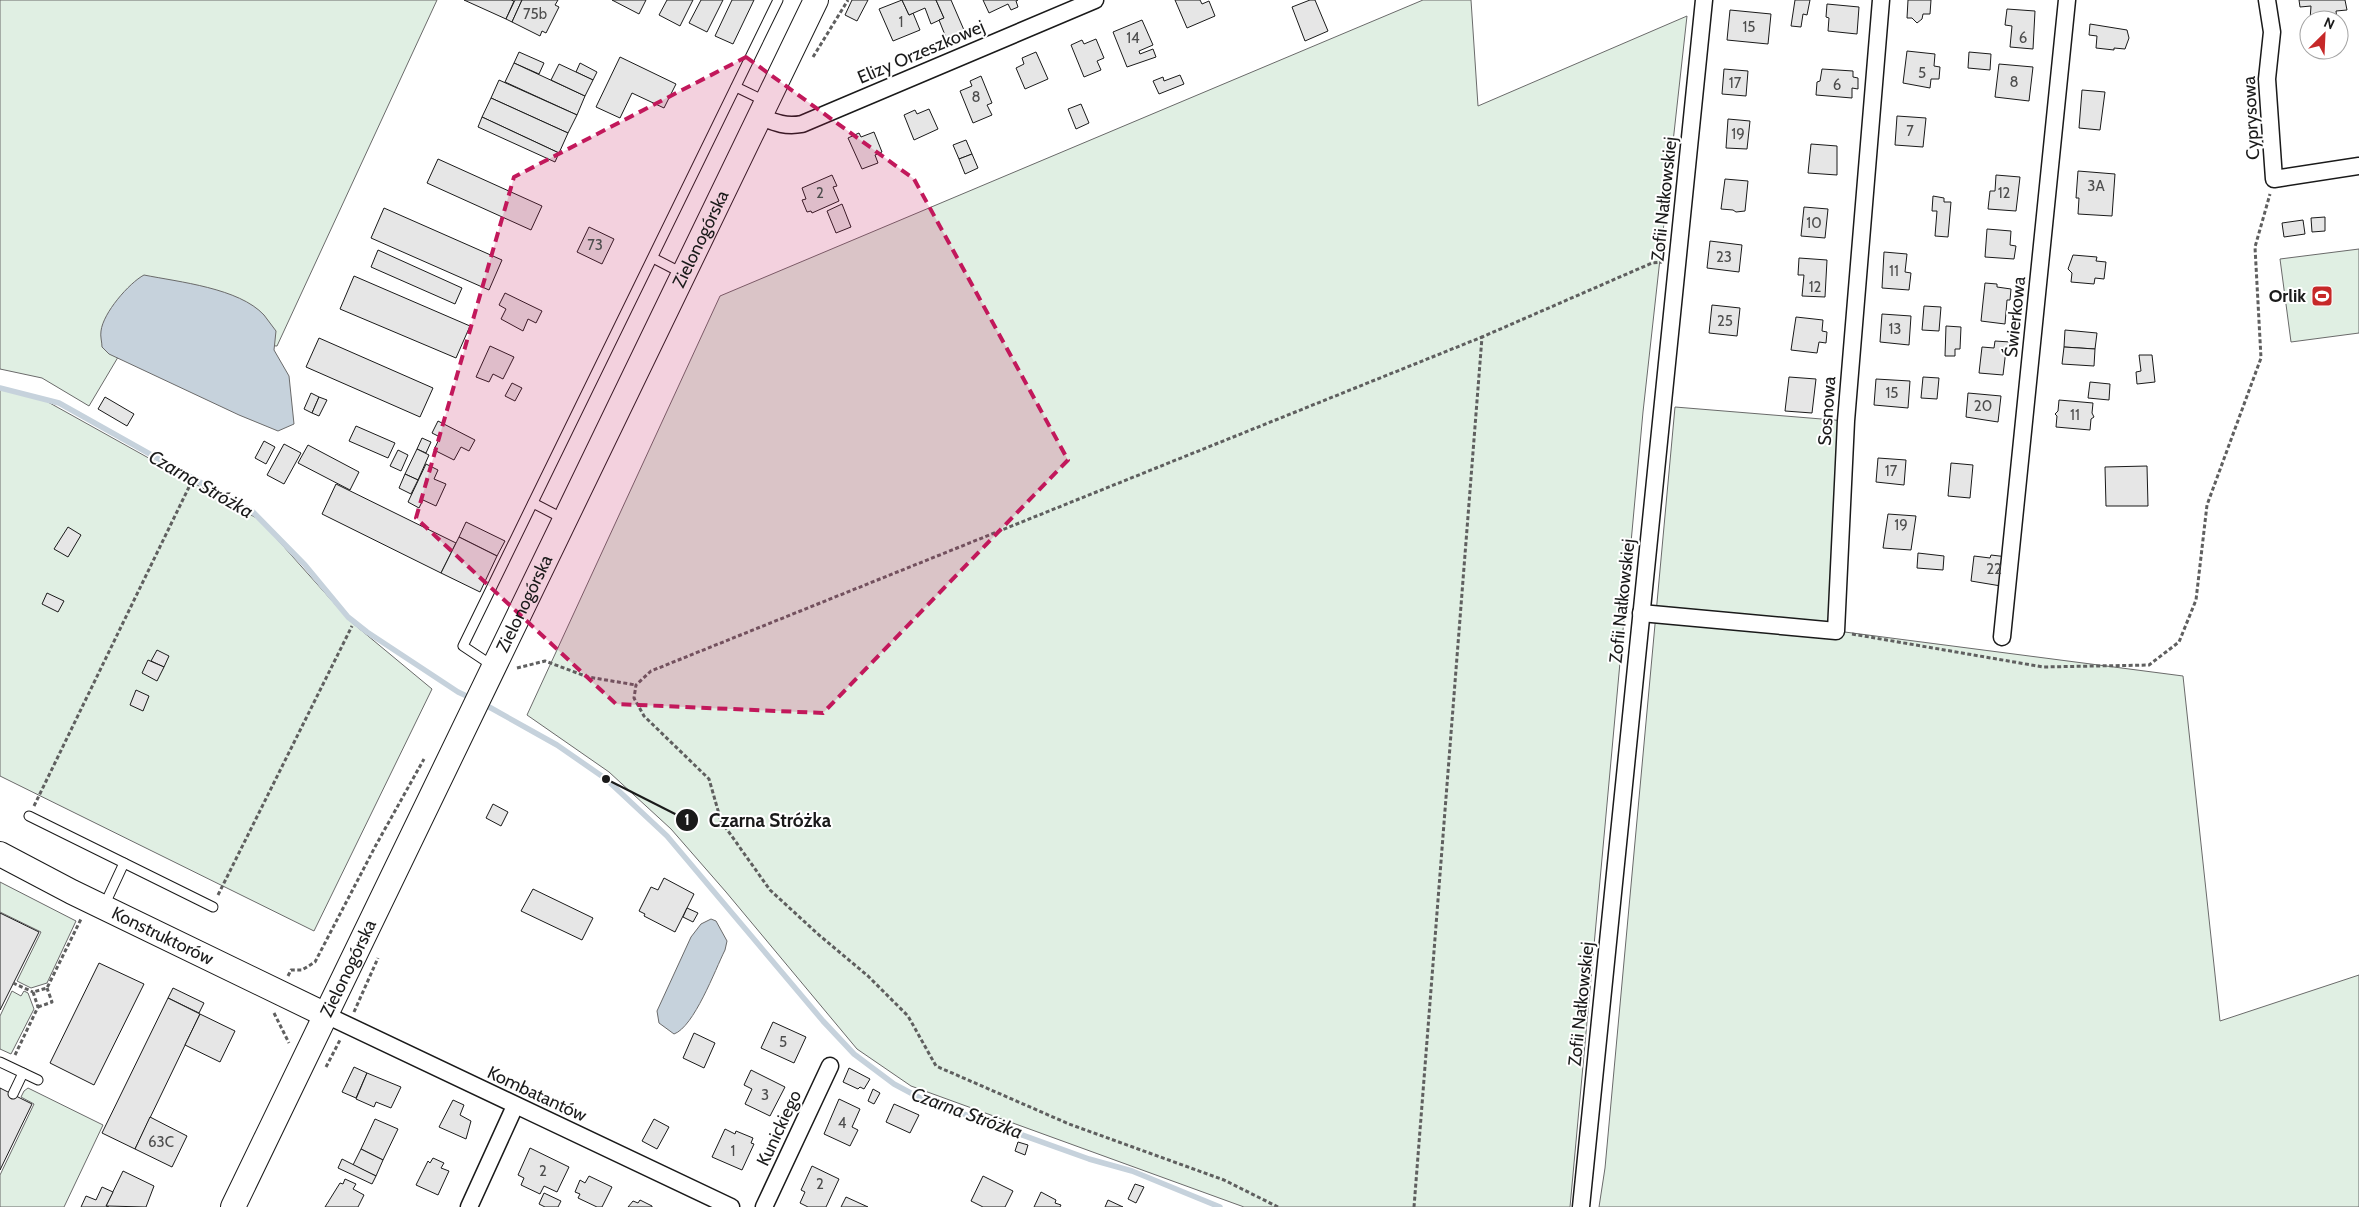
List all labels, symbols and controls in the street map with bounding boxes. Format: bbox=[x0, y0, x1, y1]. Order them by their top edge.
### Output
house number: 75b bbox=[523, 5, 547, 23]
north arrow bbox=[2299, 10, 2349, 60]
house number: 1 bbox=[899, 13, 903, 31]
text: N bbox=[2321, 13, 2337, 33]
street label: Elizy Orzeszkowej bbox=[854, 15, 988, 89]
house number: 15 bbox=[1742, 18, 1756, 36]
house number: 14 bbox=[1126, 29, 1140, 47]
house number: 6 bbox=[2019, 29, 2027, 47]
house number: 5 bbox=[1918, 64, 1926, 82]
house number: 8 bbox=[2009, 73, 2019, 91]
house number: 17 bbox=[1729, 74, 1742, 92]
street label: Cyprysowa bbox=[2238, 75, 2264, 160]
house number: 6 bbox=[1833, 76, 1841, 94]
house number: 8 bbox=[971, 88, 981, 106]
house number: 7 bbox=[1906, 122, 1914, 140]
house number: 19 bbox=[1731, 125, 1745, 143]
street label: Zofii Nałkowskiej bbox=[1647, 136, 1681, 262]
house number: 3A bbox=[2087, 177, 2105, 195]
house number: 2 bbox=[816, 184, 824, 202]
house number: 12 bbox=[1998, 184, 2011, 202]
street label: Zielonogórska bbox=[668, 186, 734, 291]
house number: 10 bbox=[1806, 214, 1822, 232]
house number: 73 bbox=[587, 236, 603, 254]
house number: 23 bbox=[1716, 248, 1732, 266]
house number: 11 bbox=[1889, 262, 1899, 280]
street label: Świerkowa bbox=[2000, 275, 2030, 359]
house number: 12 bbox=[1809, 278, 1822, 296]
sports icon: Orlik bbox=[2310, 284, 2334, 308]
place label: Orlik bbox=[2269, 285, 2306, 307]
house number: 25 bbox=[1717, 312, 1733, 330]
house number: 13 bbox=[1888, 320, 1902, 338]
street label: Sosnowa bbox=[1814, 375, 1840, 446]
house number: 15 bbox=[1885, 384, 1899, 402]
house number: 20 bbox=[1974, 397, 1992, 415]
house number: 11 bbox=[2070, 406, 2080, 424]
water label: Czarna Stróżka bbox=[145, 445, 257, 523]
house number: 17 bbox=[1885, 462, 1898, 480]
house number: 19 bbox=[1894, 516, 1908, 534]
street label: Zofii Nałkowskiej bbox=[1605, 538, 1639, 664]
street label: Zielonogórska bbox=[492, 551, 557, 656]
house number: 22 bbox=[1986, 560, 2002, 578]
callout: Czarna Stróżka bbox=[674, 803, 841, 837]
text: Czarna Stróżka bbox=[709, 809, 832, 832]
text: 1 bbox=[684, 811, 690, 829]
street label: Konstruktorów bbox=[108, 902, 217, 970]
street label: Zielonogórska bbox=[315, 916, 381, 1021]
street label: Zofii Nałkowskiej bbox=[1564, 941, 1598, 1067]
house number: 5 bbox=[779, 1033, 787, 1051]
street label: Kombatantów bbox=[484, 1061, 590, 1127]
water label: Czarna Stróżka bbox=[908, 1082, 1026, 1144]
street label: Kunickiego bbox=[752, 1086, 806, 1169]
house number: 3 bbox=[761, 1086, 769, 1104]
house number: 4 bbox=[838, 1114, 847, 1132]
house number: 63C bbox=[148, 1133, 174, 1151]
house number: 1 bbox=[731, 1142, 735, 1160]
house number: 2 bbox=[539, 1162, 547, 1180]
house number: 2 bbox=[816, 1175, 824, 1193]

